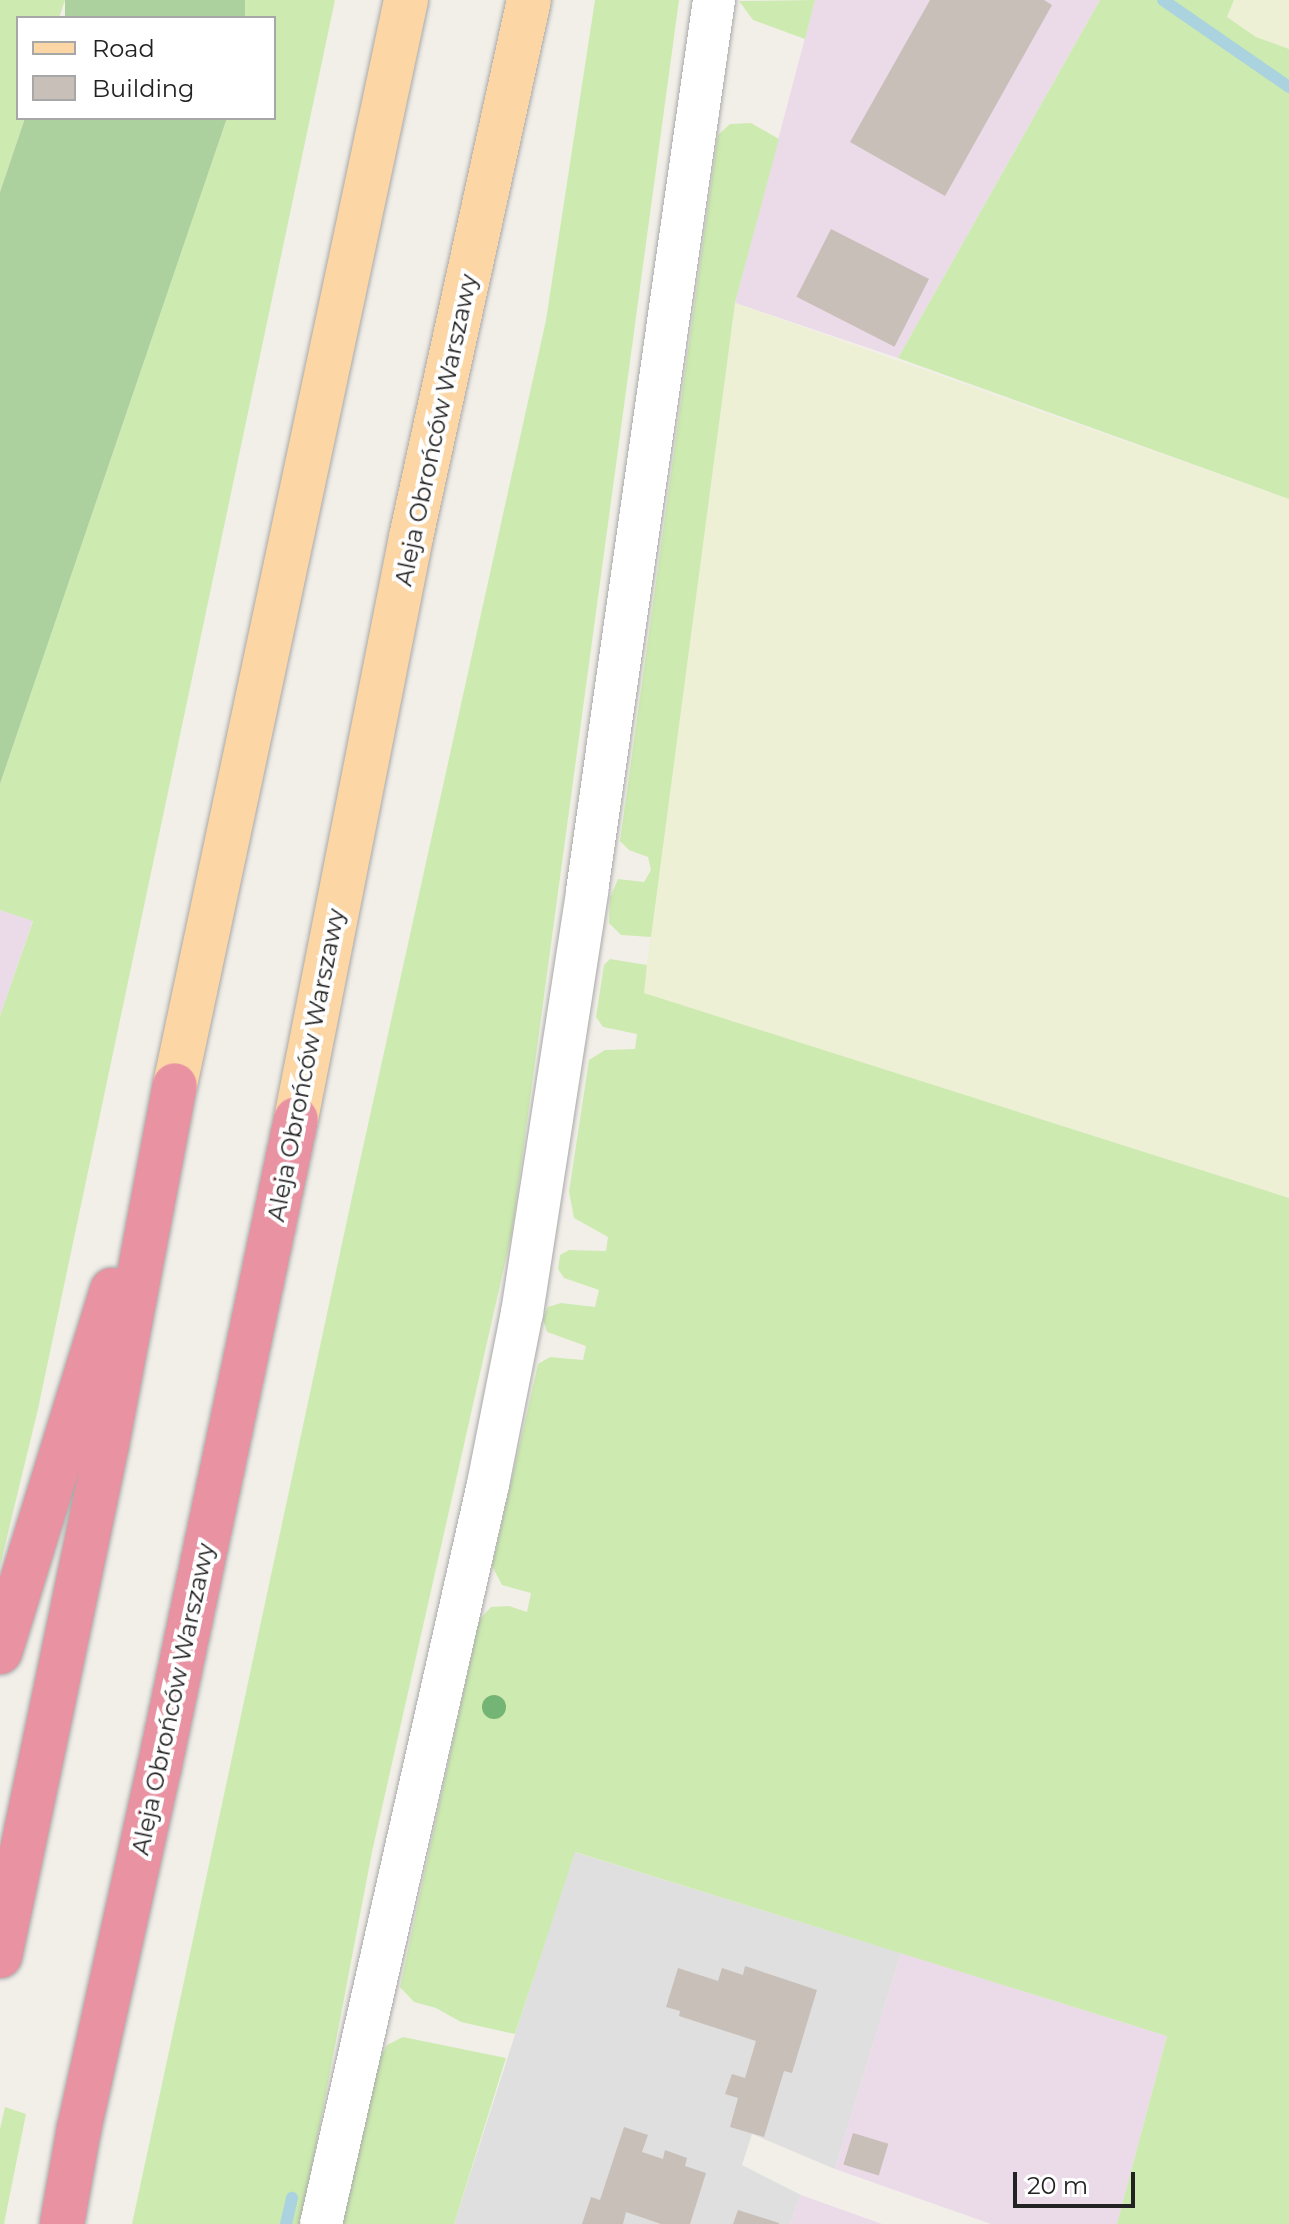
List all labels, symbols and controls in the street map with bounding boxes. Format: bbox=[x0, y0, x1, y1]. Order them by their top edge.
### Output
legend bbox=[16, 16, 276, 120]
text: Road bbox=[92, 34, 155, 63]
text: Building bbox=[92, 74, 195, 103]
street label: Aleja Obrońców Warszawy bbox=[389, 271, 483, 589]
street label: Aleja Obrońców Warszawy bbox=[261, 906, 351, 1224]
street label: Aleja Obrońców Warszawy bbox=[126, 1540, 220, 1858]
scale bar bbox=[1017, 2156, 1139, 2206]
text: 20 m bbox=[1027, 2171, 1088, 2200]

